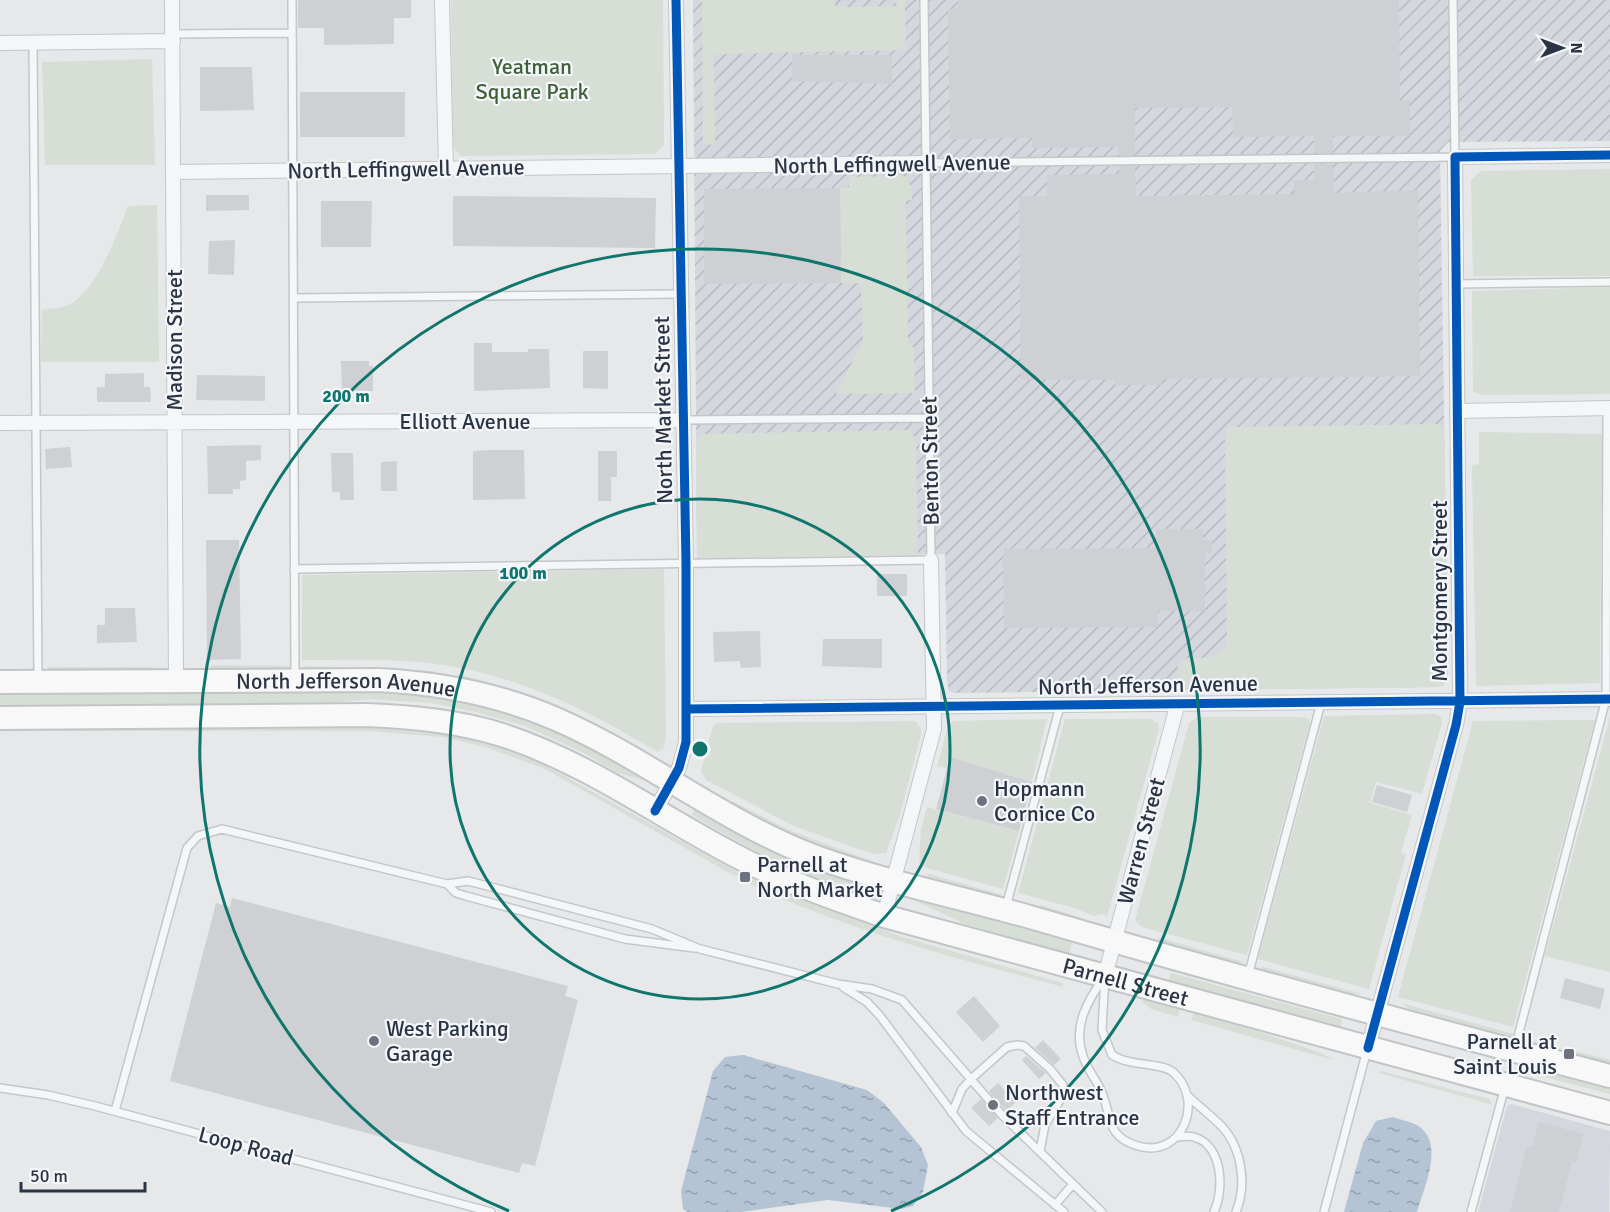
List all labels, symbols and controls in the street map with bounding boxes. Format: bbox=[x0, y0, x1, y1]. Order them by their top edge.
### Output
north arrow bbox=[1532, 18, 1592, 78]
text: N bbox=[1566, 42, 1586, 54]
park label: Yeatman Square Park bbox=[476, 53, 588, 105]
street label: North Leffingwell Avenue bbox=[773, 148, 1011, 180]
street label: North Leffingwell Avenue bbox=[287, 153, 525, 185]
street label: Madison Street bbox=[161, 269, 188, 411]
street label: North Market Street bbox=[648, 316, 678, 504]
text: 200 m bbox=[322, 385, 370, 407]
street label: Benton Street bbox=[915, 396, 945, 526]
street label: Elliott Avenue bbox=[399, 408, 531, 435]
street label: Montgomery Street bbox=[1426, 500, 1453, 682]
text: 100 m bbox=[499, 562, 547, 584]
street label: North Jefferson Avenue bbox=[236, 666, 458, 702]
street label: North Jefferson Avenue bbox=[1038, 670, 1258, 700]
centre of rings bbox=[690, 739, 710, 759]
street label: Warren Street bbox=[1111, 774, 1171, 907]
place label: Hopmann Cornice Co bbox=[994, 775, 1095, 827]
marker: Hopmann Cornice Co bbox=[975, 794, 989, 808]
place label: Parnell at North Market bbox=[757, 851, 883, 903]
marker: Parnell at North Market bbox=[738, 870, 752, 884]
street label: Parnell Street bbox=[1060, 952, 1192, 1012]
place label: West Parking Garage bbox=[386, 1015, 509, 1067]
place label: Parnell at Saint Louis bbox=[1453, 1028, 1557, 1080]
marker: West Parking Garage bbox=[367, 1034, 381, 1048]
marker: Parnell at Saint Louis bbox=[1562, 1047, 1576, 1061]
place label: Northwest Staff Entrance bbox=[1005, 1079, 1140, 1131]
marker: Northwest Staff Entrance bbox=[986, 1098, 1000, 1112]
street label: Loop Road bbox=[195, 1120, 297, 1172]
scale bar bbox=[21, 1155, 146, 1193]
text: 50 m bbox=[30, 1165, 68, 1187]

